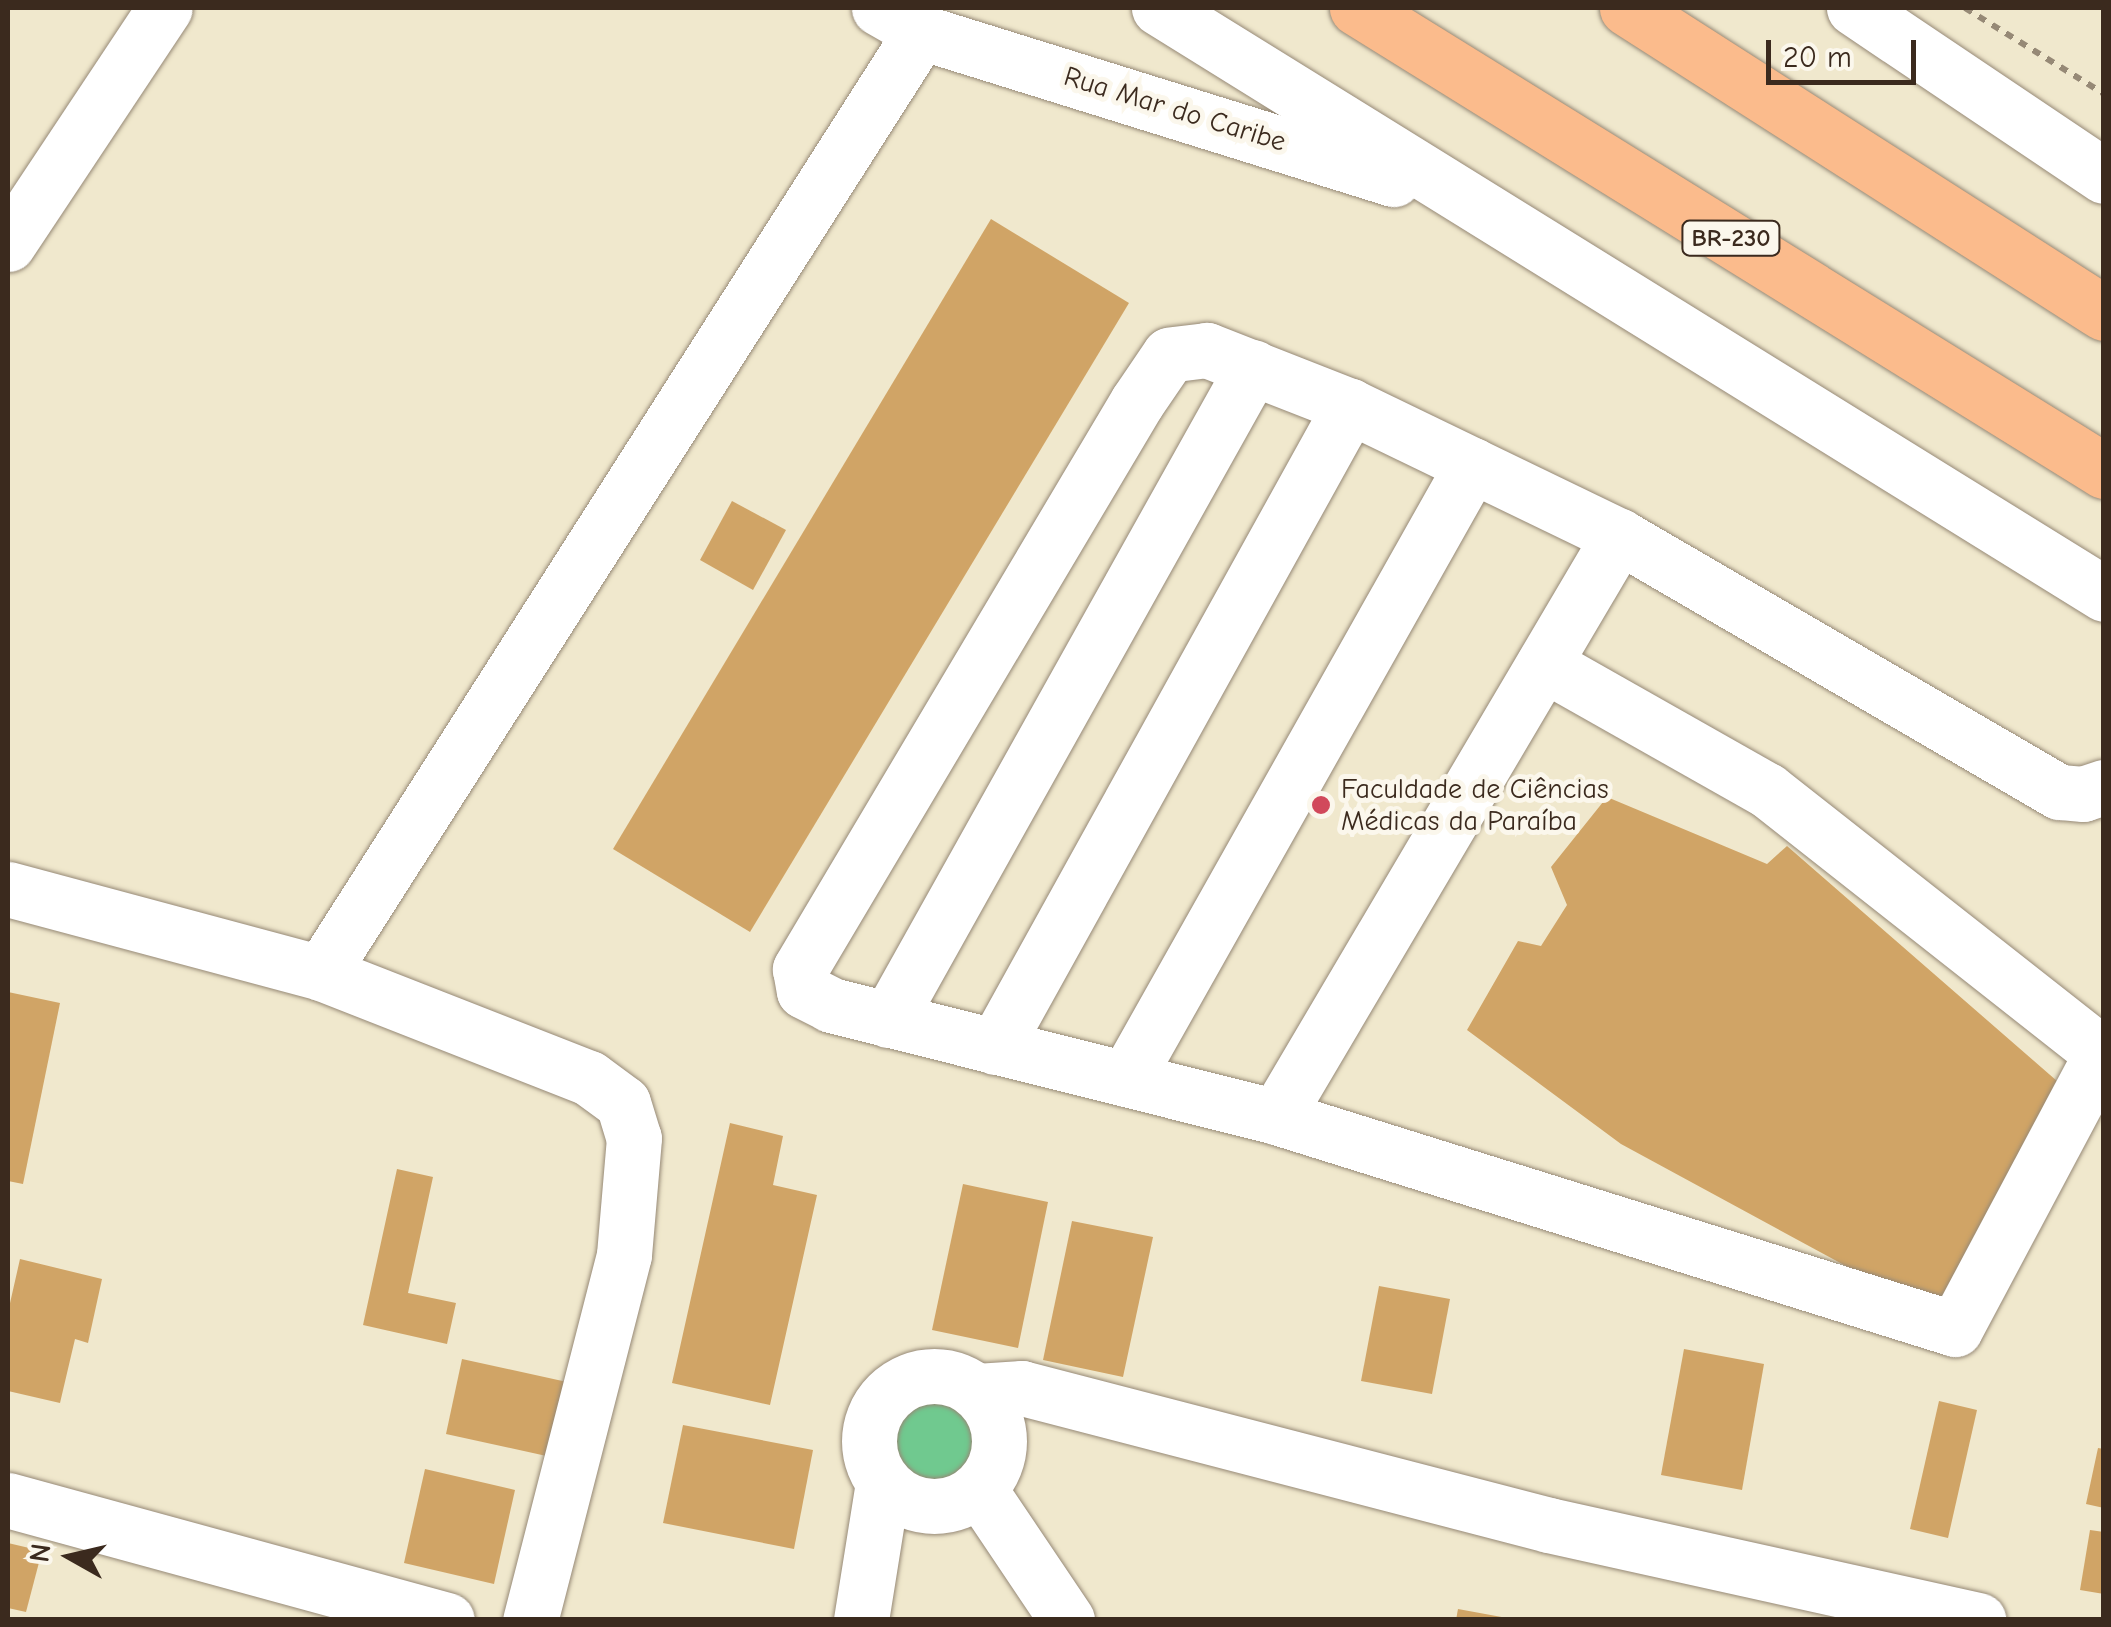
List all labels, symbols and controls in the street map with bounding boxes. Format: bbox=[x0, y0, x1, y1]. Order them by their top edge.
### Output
scale bar bbox=[1771, 20, 1921, 82]
text: 20 m bbox=[1783, 40, 1852, 75]
street label: Rua Mar do Caribe bbox=[1060, 59, 1290, 159]
road number: BR-230 bbox=[1681, 218, 1781, 258]
place label: Faculdade de Ciências Médicas da Paraíba bbox=[1341, 772, 1609, 838]
marker: Faculdade de Ciências Médicas da Paraíba bbox=[1310, 794, 1332, 816]
north arrow bbox=[20, 1507, 120, 1607]
text: N bbox=[23, 1542, 57, 1564]

